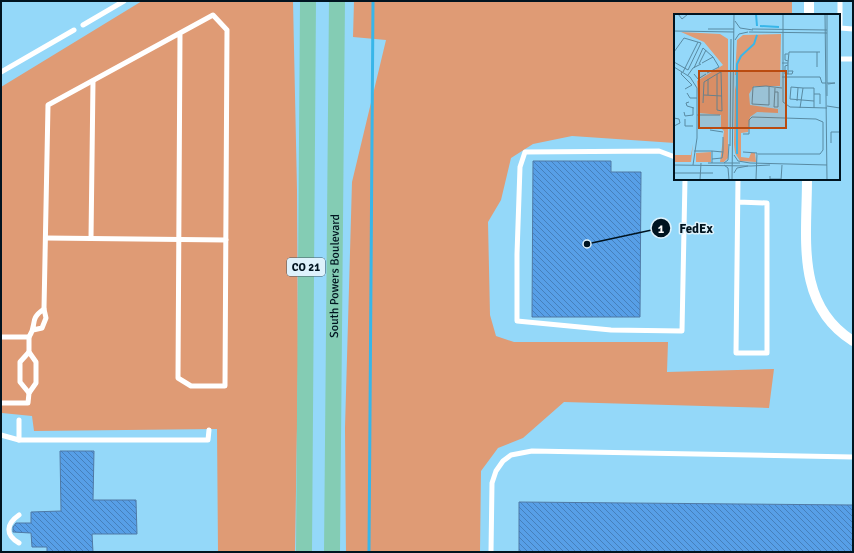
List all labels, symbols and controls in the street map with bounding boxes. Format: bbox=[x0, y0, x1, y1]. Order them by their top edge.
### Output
inset map bbox=[674, 14, 840, 180]
street label: South Powers Boulevard bbox=[326, 214, 343, 338]
callout: FedEx bbox=[651, 216, 721, 241]
text: FedEx bbox=[679, 221, 714, 237]
text: 1 bbox=[658, 222, 665, 237]
road number: CO 21 bbox=[287, 258, 325, 276]

